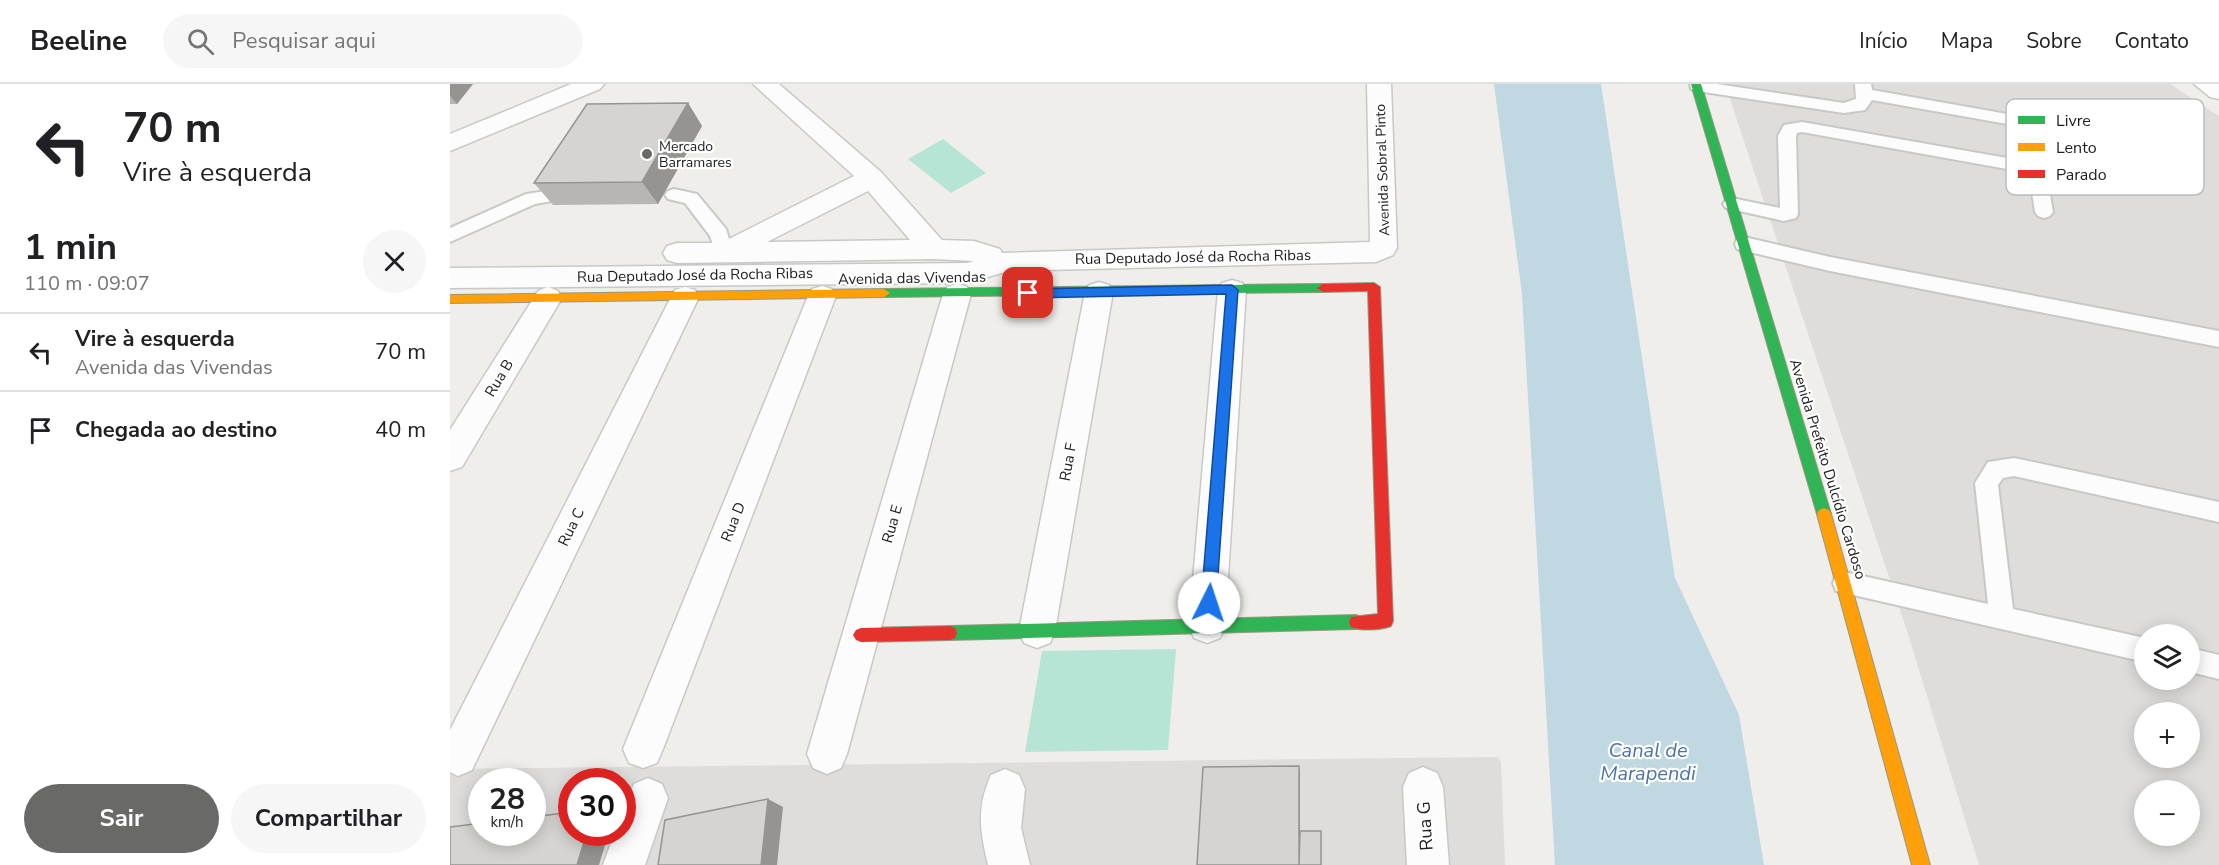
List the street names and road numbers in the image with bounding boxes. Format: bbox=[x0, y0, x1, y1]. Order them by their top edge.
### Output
street label: Avenida Sobral Pinto bbox=[1371, 103, 1394, 236]
street label: Rua Deputado José da Rocha Ribas bbox=[1075, 245, 1311, 269]
street label: Rua Deputado José da Rocha Ribas bbox=[577, 263, 813, 287]
street label: Avenida das Vivendas bbox=[838, 267, 986, 289]
street label: Rua B bbox=[480, 356, 518, 400]
street label: Avenida Prefeito Dulcídio Cardoso bbox=[1785, 356, 1871, 582]
street label: Rua F bbox=[1055, 441, 1081, 483]
street label: Rua D bbox=[716, 499, 750, 545]
street label: Rua E bbox=[877, 502, 907, 546]
street label: Rua C bbox=[553, 504, 589, 550]
street label: Rua G bbox=[1411, 801, 1439, 851]

